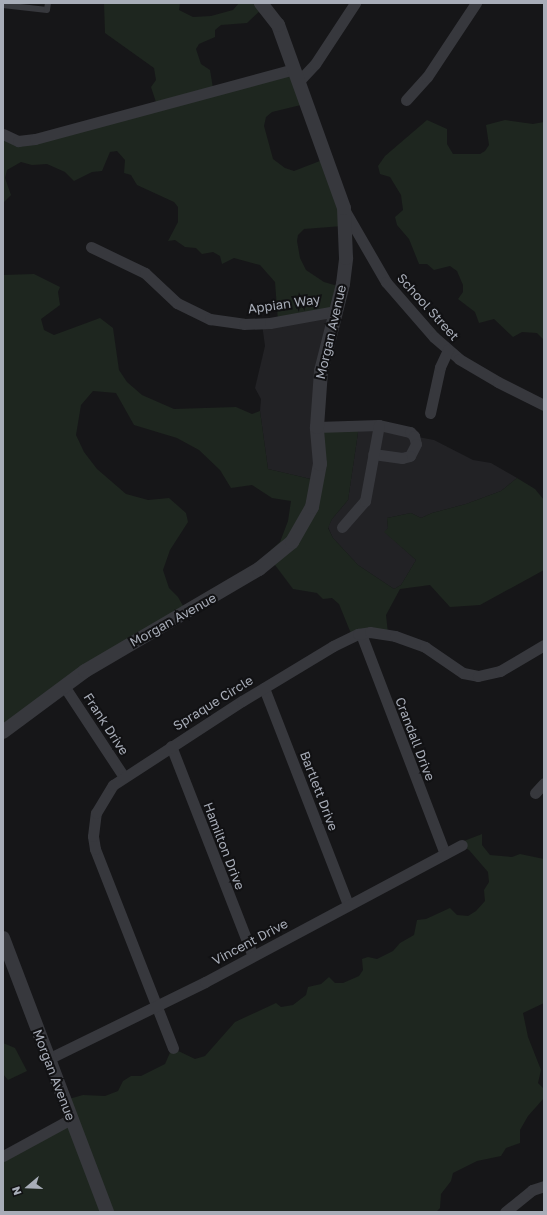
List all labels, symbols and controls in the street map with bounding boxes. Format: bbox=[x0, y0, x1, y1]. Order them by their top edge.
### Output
street label: School Street bbox=[394, 270, 462, 344]
street label: Morgan Avenue bbox=[313, 283, 349, 381]
street label: Appian Way bbox=[247, 291, 321, 317]
street label: Morgan Avenue bbox=[127, 590, 219, 650]
street label: Spraque Circle bbox=[170, 672, 256, 734]
street label: Frank Drive bbox=[80, 690, 132, 758]
street label: Crandall Drive bbox=[392, 695, 438, 783]
street label: Bartlett Drive bbox=[297, 749, 341, 833]
street label: Hamilton Drive bbox=[200, 800, 248, 892]
street label: Vincent Drive bbox=[210, 916, 290, 968]
street label: Morgan Avenue bbox=[29, 1027, 79, 1123]
north arrow bbox=[8, 1167, 48, 1207]
text: N bbox=[9, 1185, 24, 1197]

